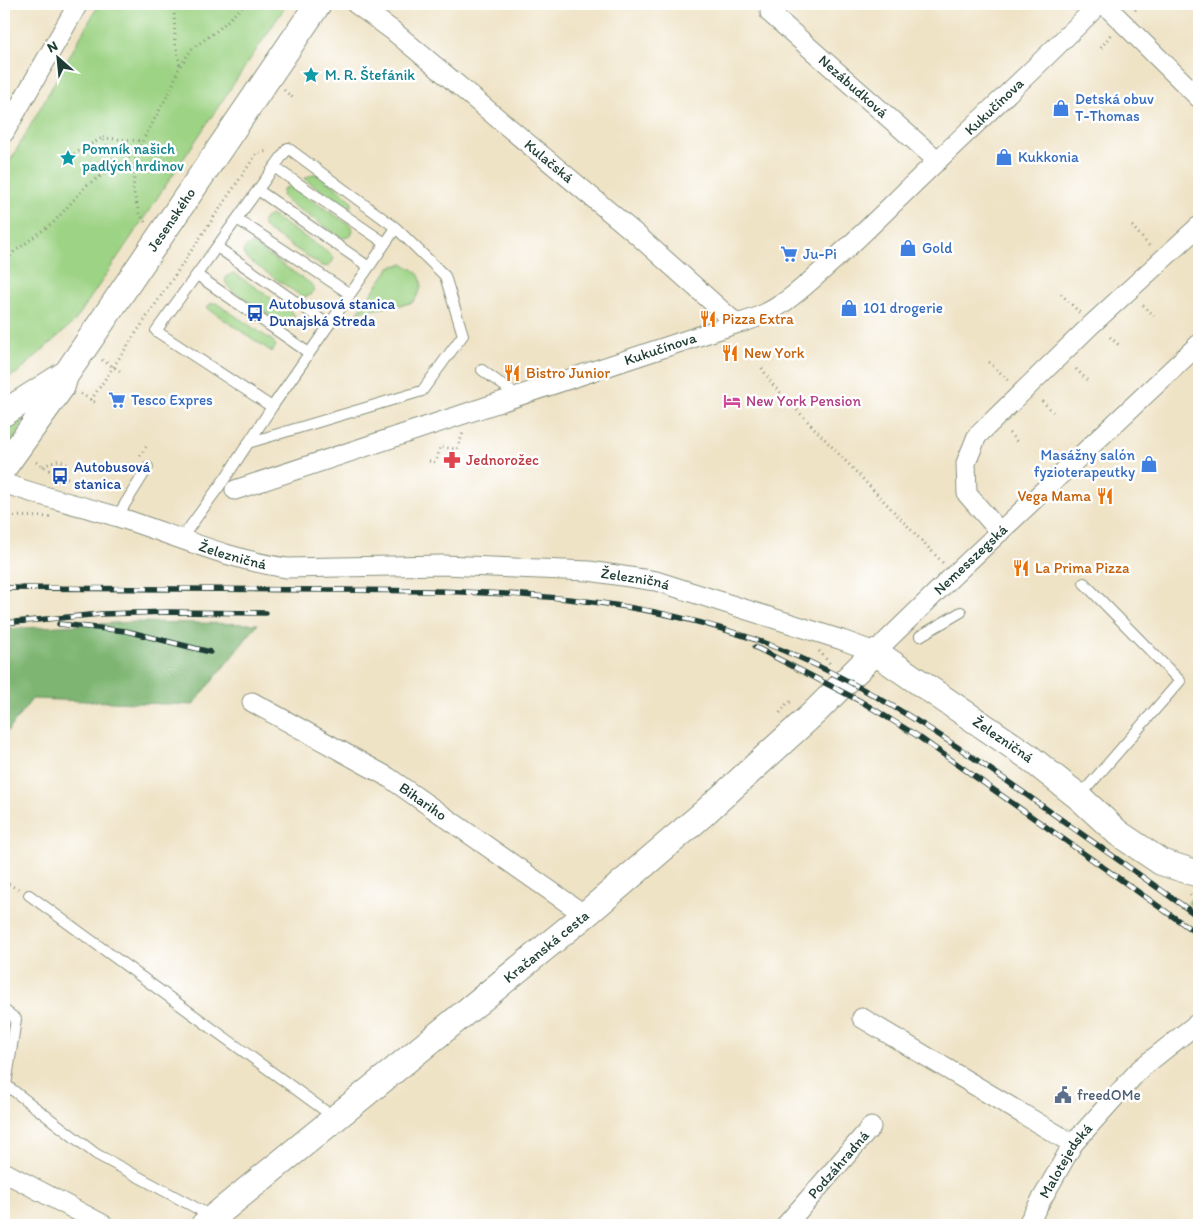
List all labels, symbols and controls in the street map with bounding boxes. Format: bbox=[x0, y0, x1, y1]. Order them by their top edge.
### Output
north arrow bbox=[32, 32, 82, 82]
text: N bbox=[44, 37, 60, 57]
street label: Nezábudková bbox=[815, 51, 892, 122]
place icon: M. R. Štefánik bbox=[301, 65, 321, 85]
place label: M. R. Štefánik bbox=[325, 66, 415, 84]
street label: Kukučínova bbox=[961, 74, 1027, 139]
place label: Detská obuv T-Thomas bbox=[1075, 90, 1154, 125]
shop icon: Detská obuv T-Thomas bbox=[1051, 98, 1071, 118]
street label: Kulačská bbox=[521, 136, 577, 187]
place label: Pomník našich padlých hrdinov bbox=[82, 140, 184, 175]
shop icon: Kukkonia bbox=[994, 147, 1014, 167]
place icon: Pomník našich padlých hrdinov bbox=[58, 148, 78, 168]
place label: Kukkonia bbox=[1018, 148, 1079, 166]
street label: Jesenského bbox=[143, 184, 199, 255]
shop icon: Gold bbox=[898, 238, 918, 258]
place label: Gold bbox=[922, 239, 952, 257]
supermarket icon: Ju-Pi bbox=[779, 244, 799, 264]
place label: Ju-Pi bbox=[803, 245, 837, 263]
place label: Autobusová stanica Dunajská Streda bbox=[269, 295, 395, 330]
shop icon: 101 drogerie bbox=[839, 298, 859, 318]
place label: 101 drogerie bbox=[863, 299, 943, 317]
bus stop icon: Autobusová stanica Dunajská Streda bbox=[245, 303, 265, 323]
restaurant icon: Pizza Extra bbox=[698, 309, 718, 329]
place label: Pizza Extra bbox=[722, 310, 794, 328]
street label: Kukučínova bbox=[622, 328, 699, 369]
restaurant icon: New York bbox=[720, 343, 740, 363]
place label: New York bbox=[744, 344, 805, 362]
restaurant icon: Bistro Junior bbox=[502, 363, 522, 383]
place label: Bistro Junior bbox=[526, 364, 610, 382]
supermarket icon: Tesco Expres bbox=[107, 390, 127, 410]
place label: Tesco Expres bbox=[131, 391, 213, 409]
hotel icon: New York Pension bbox=[722, 391, 742, 411]
place label: New York Pension bbox=[746, 392, 861, 410]
place label: Masážny salón fyzioterapeutky bbox=[1034, 446, 1135, 481]
pharmacy icon: Jednorožec bbox=[442, 450, 462, 470]
place label: Jednorožec bbox=[466, 451, 539, 469]
shop icon: Masážny salón fyzioterapeutky bbox=[1139, 454, 1159, 474]
place label: Autobusová stanica bbox=[74, 458, 150, 493]
bus stop icon: Autobusová stanica bbox=[50, 466, 70, 486]
restaurant icon: Vega Mama bbox=[1095, 486, 1115, 506]
place label: Vega Mama bbox=[1017, 487, 1091, 505]
street label: Nemesszegská bbox=[930, 520, 1011, 599]
street label: Železničná bbox=[196, 537, 268, 573]
restaurant icon: La Prima Pizza bbox=[1011, 558, 1031, 578]
place label: La Prima Pizza bbox=[1035, 559, 1130, 577]
street label: Železničná bbox=[600, 564, 672, 594]
street label: Železničná bbox=[969, 712, 1037, 767]
street label: Bihariho bbox=[396, 779, 450, 824]
street label: Kračanská cesta bbox=[500, 906, 593, 987]
public building icon: freedOMe bbox=[1053, 1085, 1073, 1105]
place label: freedOMe bbox=[1077, 1086, 1141, 1104]
street label: Malotejedská bbox=[1035, 1119, 1096, 1202]
street label: Podzáhradná bbox=[804, 1127, 873, 1202]

